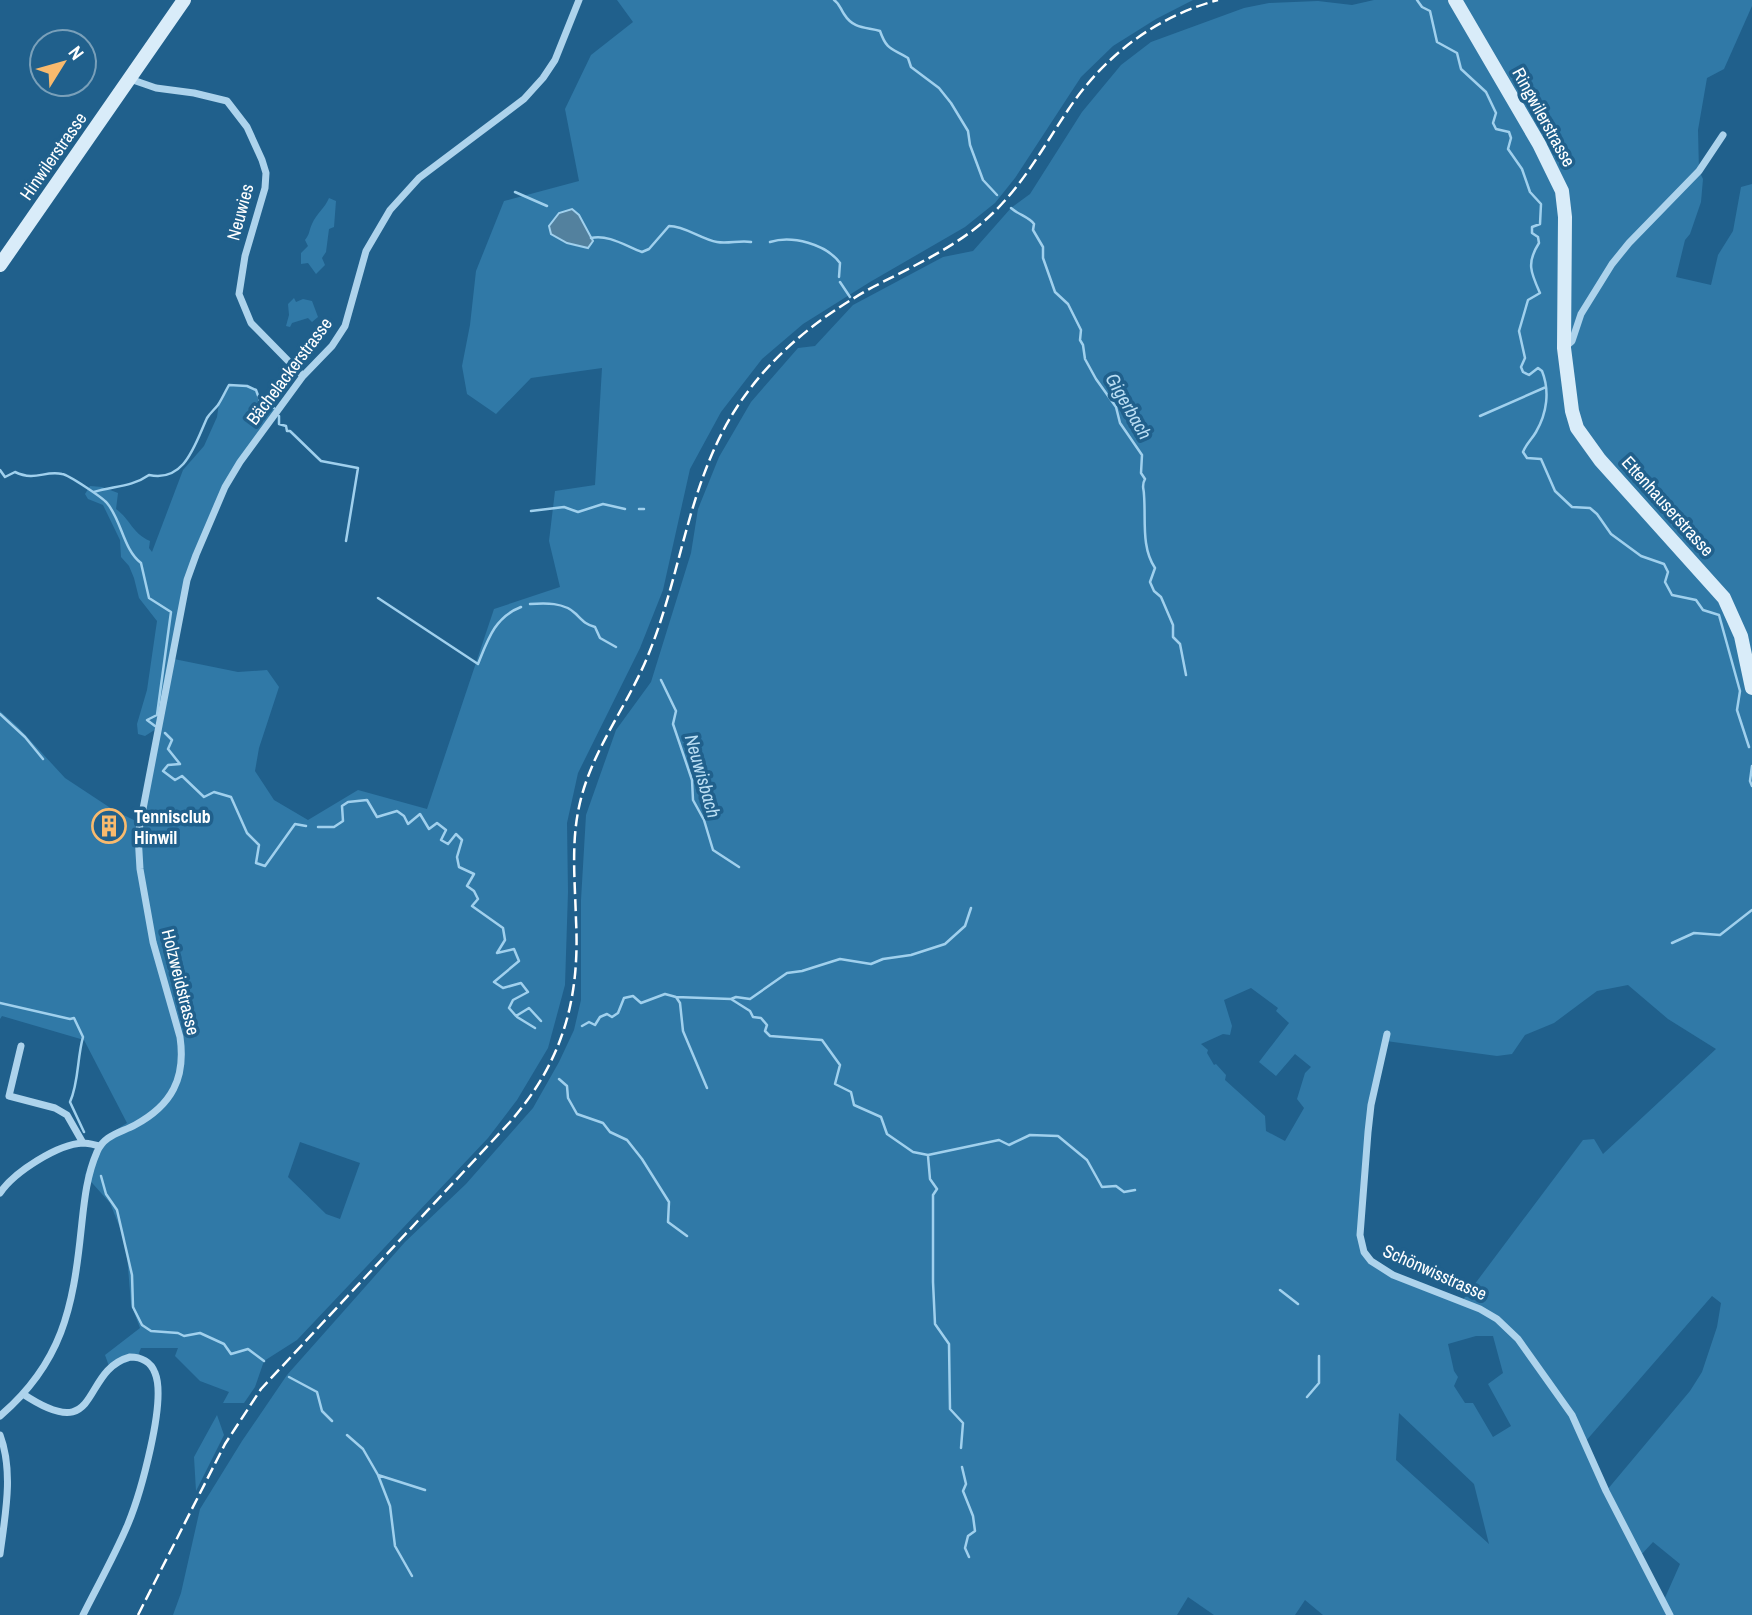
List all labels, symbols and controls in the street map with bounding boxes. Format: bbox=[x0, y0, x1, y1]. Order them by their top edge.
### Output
north arrow bbox=[28, 28, 98, 98]
text: N bbox=[63, 40, 90, 65]
street label: Ringwilerstrasse bbox=[1506, 63, 1582, 171]
street label: Hinwilerstrasse bbox=[14, 107, 92, 205]
street label: Neuwies bbox=[220, 181, 260, 243]
street label: Bächelackerstrasse bbox=[240, 312, 338, 430]
water label: Gigerbach bbox=[1100, 368, 1158, 444]
street label: Ettenhauserstrasse bbox=[1616, 450, 1720, 562]
water label: Neuwisbach bbox=[679, 731, 727, 821]
place label: Tennisclub Hinwil bbox=[134, 804, 211, 850]
building icon: Tennisclub Hinwil bbox=[90, 807, 128, 845]
street label: Holzweidstrasse bbox=[156, 926, 206, 1038]
street label: Schönwisstrasse bbox=[1379, 1238, 1491, 1306]

